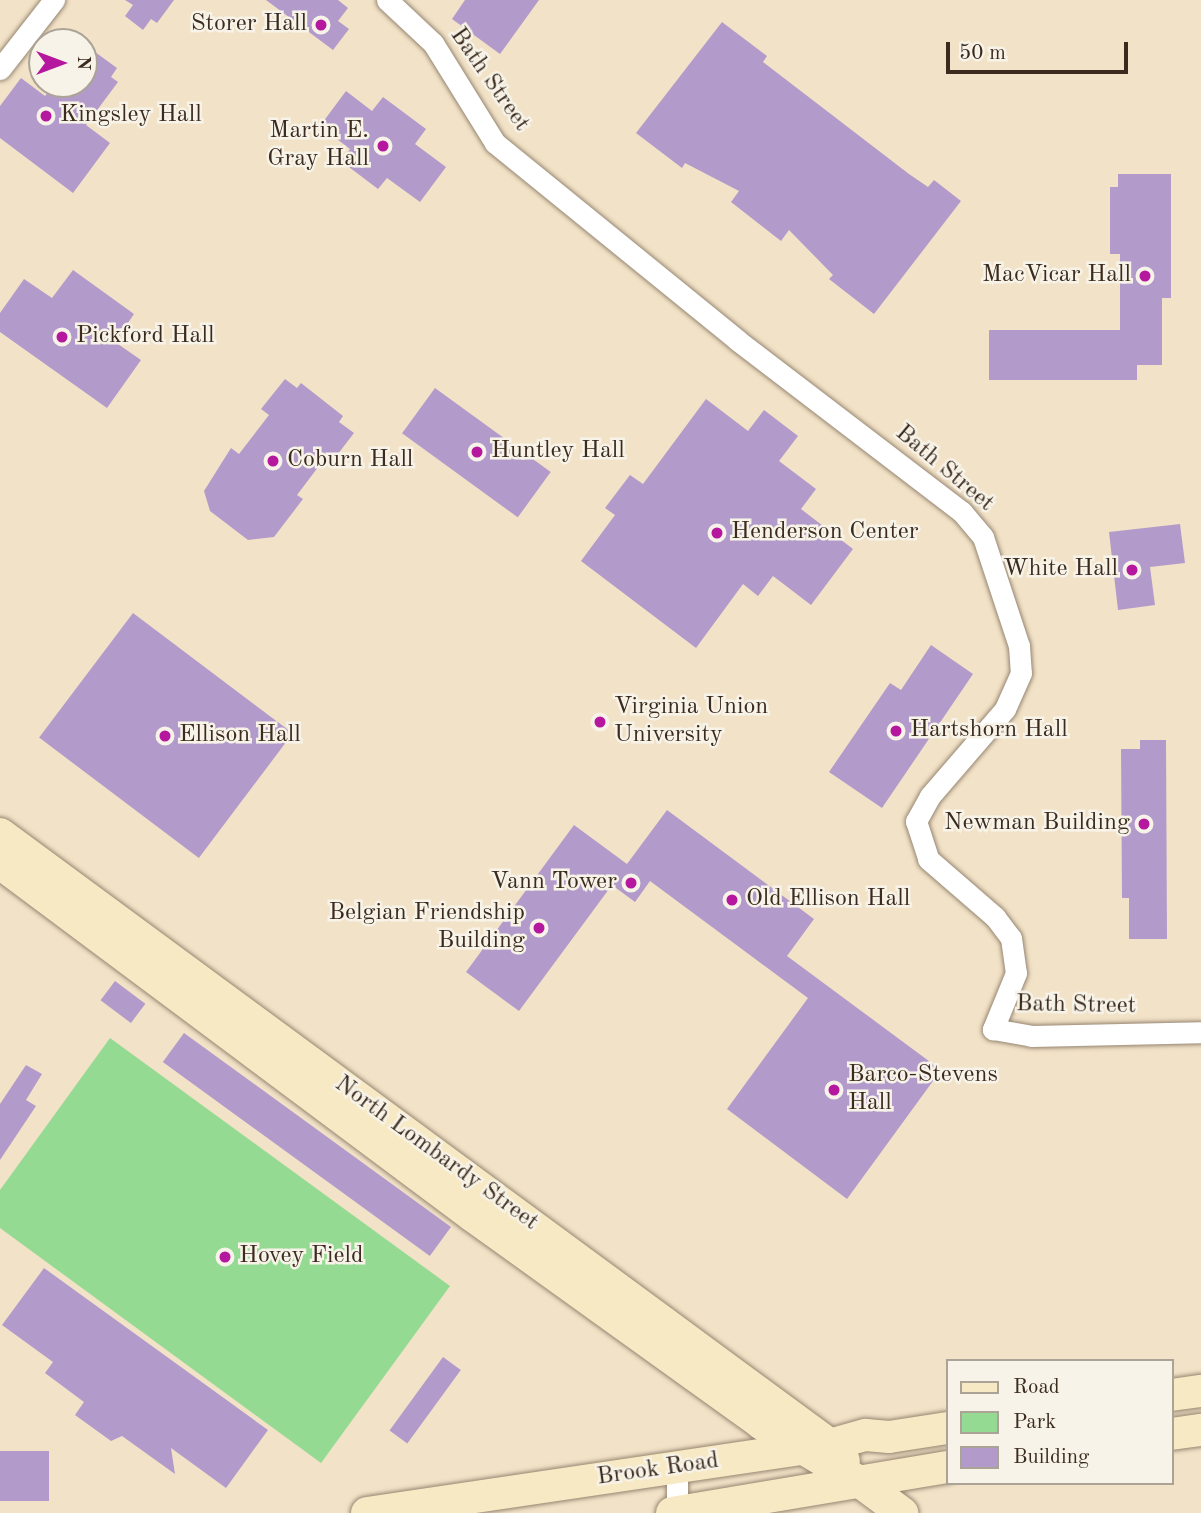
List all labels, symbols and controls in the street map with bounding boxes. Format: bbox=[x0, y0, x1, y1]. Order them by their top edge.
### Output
place label: Storer Hall bbox=[191, 11, 307, 39]
marker: Storer Hall bbox=[313, 17, 329, 33]
street label: Bath Street bbox=[443, 23, 535, 137]
north arrow bbox=[28, 28, 98, 98]
scale bar bbox=[949, 28, 1131, 72]
text: 50 m bbox=[959, 43, 1006, 64]
text: N bbox=[73, 56, 92, 70]
place label: Kingsley Hall bbox=[60, 102, 202, 130]
marker: Kingsley Hall bbox=[38, 108, 54, 124]
place label: Martin E. Gray Hall bbox=[267, 118, 369, 174]
marker: Martin E. Gray Hall bbox=[375, 138, 391, 154]
place label: MacVicar Hall bbox=[982, 262, 1131, 290]
marker: MacVicar Hall bbox=[1137, 268, 1153, 284]
place label: Pickford Hall bbox=[76, 323, 214, 351]
marker: Pickford Hall bbox=[54, 329, 70, 345]
street label: Bath Street bbox=[889, 419, 999, 519]
place label: Huntley Hall bbox=[491, 438, 625, 466]
marker: Huntley Hall bbox=[469, 444, 485, 460]
place label: Coburn Hall bbox=[287, 447, 413, 475]
marker: Coburn Hall bbox=[265, 453, 281, 469]
place label: Henderson Center bbox=[731, 519, 919, 547]
marker: Henderson Center bbox=[709, 525, 725, 541]
place label: White Hall bbox=[1003, 556, 1118, 584]
marker: White Hall bbox=[1124, 562, 1140, 578]
place label: Virginia Union University bbox=[614, 694, 768, 750]
marker: Virginia Union University bbox=[592, 714, 608, 730]
place label: Hartshorn Hall bbox=[910, 717, 1068, 745]
place label: Ellison Hall bbox=[179, 722, 301, 750]
marker: Hartshorn Hall bbox=[888, 723, 904, 739]
marker: Ellison Hall bbox=[157, 728, 173, 744]
place label: Newman Building bbox=[944, 810, 1130, 838]
marker: Newman Building bbox=[1136, 816, 1152, 832]
place label: Vann Tower bbox=[491, 869, 617, 897]
marker: Vann Tower bbox=[623, 875, 639, 891]
place label: Old Ellison Hall bbox=[746, 886, 910, 914]
marker: Old Ellison Hall bbox=[724, 892, 740, 908]
place label: Belgian Friendship Building bbox=[328, 900, 525, 956]
marker: Belgian Friendship Building bbox=[531, 920, 547, 936]
street label: Bath Street bbox=[1016, 991, 1136, 1021]
place label: Barco-Stevens Hall bbox=[848, 1062, 998, 1118]
street label: North Lombardy Street bbox=[328, 1070, 544, 1238]
marker: Barco-Stevens Hall bbox=[826, 1082, 842, 1098]
place label: Hovey Field bbox=[239, 1243, 364, 1271]
marker: Hovey Field bbox=[217, 1249, 233, 1265]
legend bbox=[946, 1359, 1173, 1485]
text: Road bbox=[1013, 1377, 1060, 1398]
text: Park bbox=[1013, 1412, 1056, 1433]
street label: Brook Road bbox=[595, 1447, 721, 1493]
text: Building bbox=[1013, 1447, 1089, 1468]

